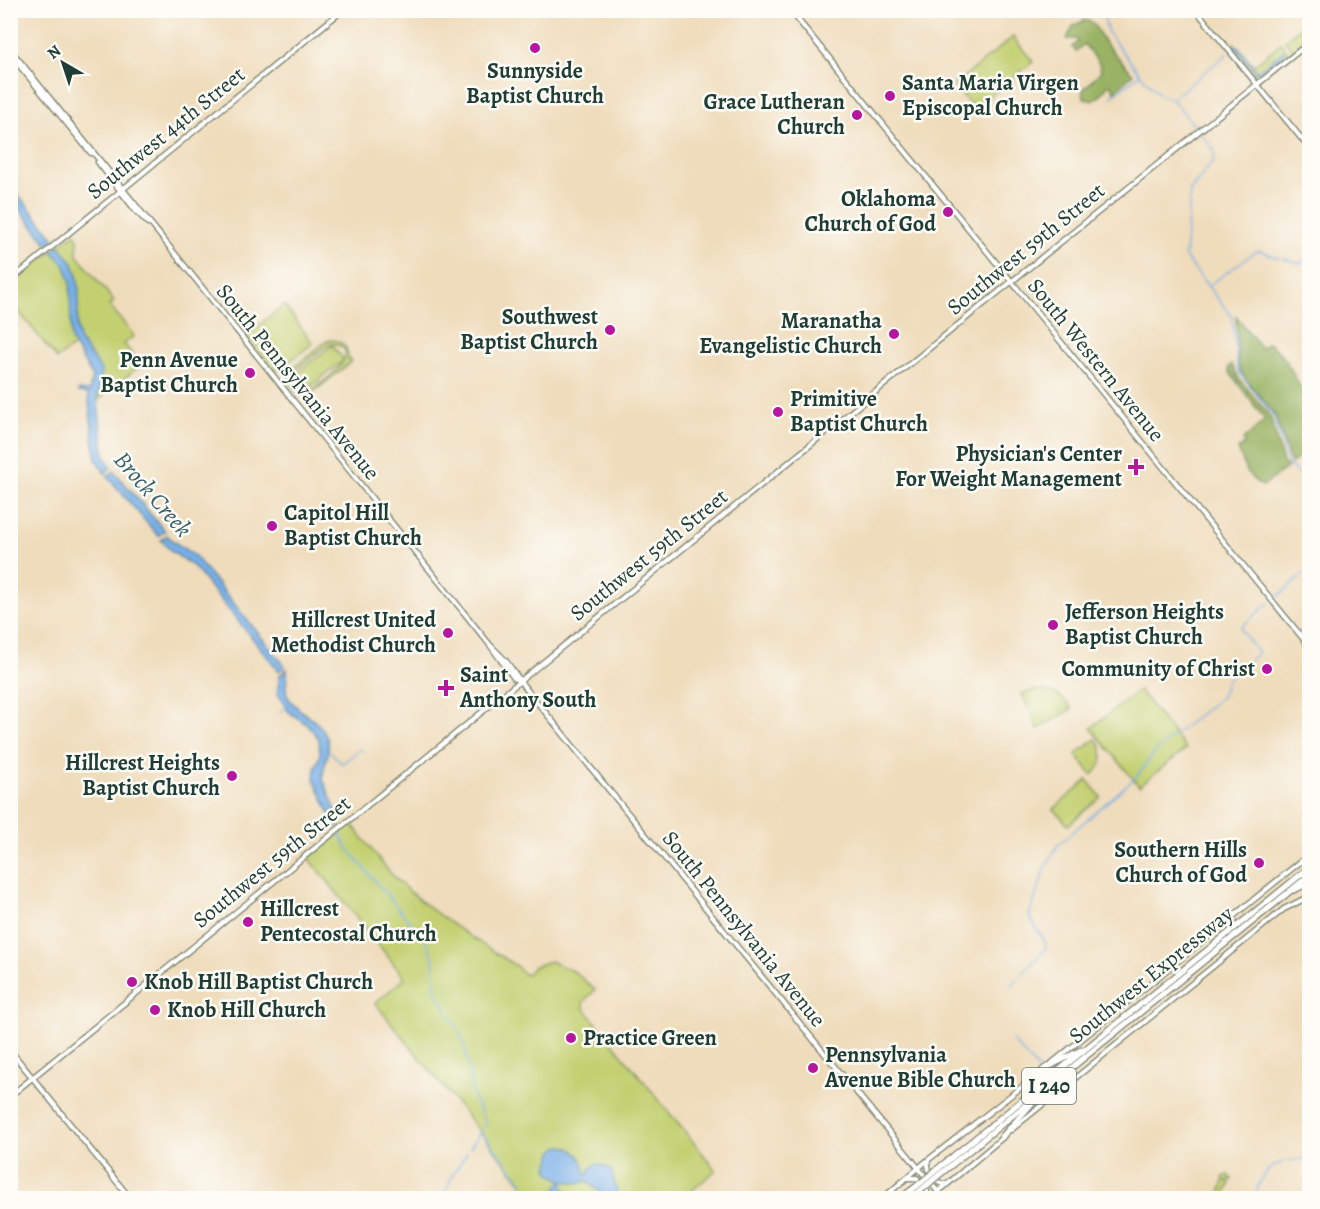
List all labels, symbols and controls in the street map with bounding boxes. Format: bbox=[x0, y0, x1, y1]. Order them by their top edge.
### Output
north arrow bbox=[33, 33, 93, 93]
text: N bbox=[43, 40, 66, 64]
marker: Sunnyside Baptist Church bbox=[528, 41, 542, 55]
place label: Sunnyside Baptist Church bbox=[466, 56, 604, 111]
street label: Southwest 44th Street bbox=[81, 60, 251, 206]
place label: Santa Maria Virgen Episcopal Church bbox=[902, 68, 1079, 123]
place label: Grace Lutheran Church bbox=[704, 87, 845, 142]
marker: Santa Maria Virgen Episcopal Church bbox=[883, 89, 897, 103]
marker: Grace Lutheran Church bbox=[850, 108, 864, 122]
street label: Southwest 59th Street bbox=[941, 176, 1111, 322]
place label: Oklahoma Church of God bbox=[805, 184, 936, 239]
marker: Oklahoma Church of God bbox=[941, 205, 955, 219]
street label: South Western Avenue bbox=[1021, 272, 1171, 448]
street label: South Pennsylvania Avenue bbox=[209, 277, 387, 487]
place label: Southwest Baptist Church bbox=[460, 302, 599, 357]
place label: Maranatha Evangelistic Church bbox=[699, 306, 882, 361]
marker: Southwest Baptist Church bbox=[603, 323, 617, 337]
marker: Maranatha Evangelistic Church bbox=[887, 327, 901, 341]
place label: Penn Avenue Baptist Church bbox=[100, 345, 238, 400]
marker: Penn Avenue Baptist Church bbox=[243, 366, 257, 380]
place label: Primitive Baptist Church bbox=[790, 384, 928, 439]
marker: Primitive Baptist Church bbox=[771, 405, 785, 419]
place label: Physician's Center For Weight Management bbox=[895, 439, 1123, 494]
water label: Brock Creek bbox=[107, 444, 199, 544]
marker: Physician's Center For Weight Management bbox=[1127, 458, 1145, 476]
street label: Southwest 59th Street bbox=[564, 482, 734, 628]
place label: Capitol Hill Baptist Church bbox=[284, 498, 422, 553]
marker: Capitol Hill Baptist Church bbox=[265, 519, 279, 533]
place label: Jefferson Heights Baptist Church bbox=[1065, 597, 1224, 652]
place label: Hillcrest United Methodist Church bbox=[271, 605, 436, 660]
marker: Jefferson Heights Baptist Church bbox=[1046, 618, 1060, 632]
marker: Hillcrest United Methodist Church bbox=[441, 626, 455, 640]
place label: Community of Christ bbox=[1061, 654, 1256, 684]
place label: Saint Anthony South bbox=[459, 660, 597, 715]
marker: Community of Christ bbox=[1260, 662, 1274, 676]
marker: Saint Anthony South bbox=[437, 679, 455, 697]
place label: Hillcrest Heights Baptist Church bbox=[65, 748, 220, 803]
marker: Hillcrest Heights Baptist Church bbox=[225, 769, 239, 783]
street label: Southwest 59th Street bbox=[187, 789, 357, 935]
street label: South Pennsylvania Avenue bbox=[655, 824, 833, 1034]
place label: Southern Hills Church of God bbox=[1114, 835, 1247, 890]
marker: Southern Hills Church of God bbox=[1252, 856, 1266, 870]
place label: Hillcrest Pentecostal Church bbox=[260, 894, 437, 949]
street label: Southwest Expressway bbox=[1062, 899, 1240, 1051]
marker: Hillcrest Pentecostal Church bbox=[241, 915, 255, 929]
place label: Knob Hill Baptist Church bbox=[144, 967, 373, 997]
marker: Knob Hill Baptist Church bbox=[125, 975, 139, 989]
place label: Knob Hill Church bbox=[167, 995, 326, 1025]
marker: Knob Hill Church bbox=[148, 1003, 162, 1017]
place label: Practice Green bbox=[583, 1023, 717, 1053]
marker: Practice Green bbox=[564, 1031, 578, 1045]
place label: Pennsylvania Avenue Bible Church bbox=[824, 1040, 1016, 1095]
marker: Pennsylvania Avenue Bible Church bbox=[806, 1061, 820, 1075]
road number: I 240 bbox=[1022, 1068, 1076, 1104]

